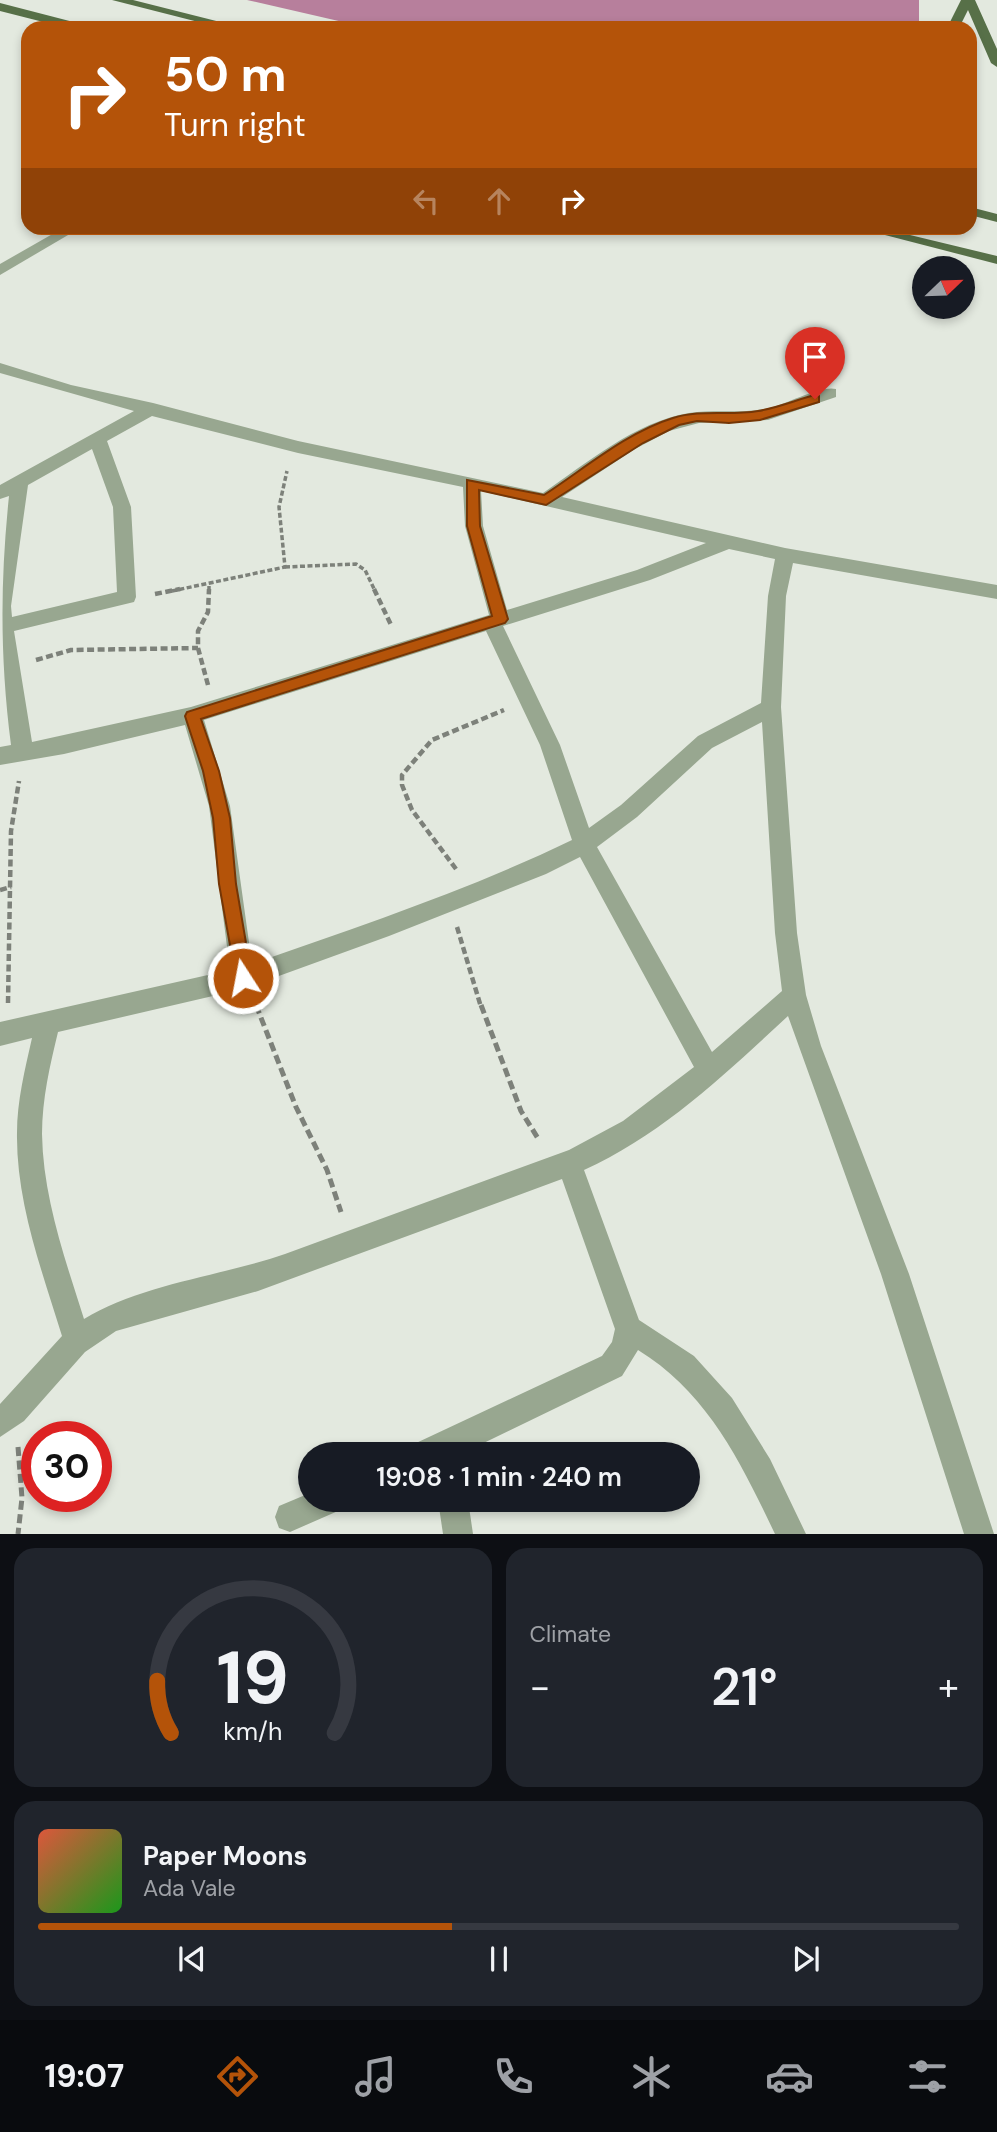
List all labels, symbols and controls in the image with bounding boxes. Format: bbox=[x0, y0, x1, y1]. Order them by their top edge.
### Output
text: 50 m bbox=[164, 42, 287, 106]
icon: right bbox=[49, 49, 140, 140]
text: Turn right bbox=[164, 104, 306, 146]
icon: left bbox=[407, 182, 445, 220]
icon: ahead bbox=[480, 182, 518, 220]
icon: right bbox=[553, 182, 591, 220]
north arrow bbox=[912, 256, 975, 318]
map controls bbox=[912, 256, 975, 319]
pin bbox=[785, 327, 845, 399]
icon: arrive bbox=[796, 338, 834, 376]
position arrow bbox=[206, 941, 280, 1015]
speed limit sign: 30 bbox=[21, 1421, 112, 1512]
text: 19:08 · 1 min · 240 m bbox=[376, 1460, 622, 1494]
text: Climate bbox=[530, 1619, 611, 1649]
text: 19 bbox=[216, 1632, 289, 1727]
text: 21° bbox=[711, 1653, 778, 1721]
text: − bbox=[530, 1662, 550, 1712]
text: + bbox=[938, 1662, 959, 1712]
text: km/h bbox=[223, 1715, 282, 1748]
text: Paper Moons bbox=[143, 1839, 307, 1873]
text: Ada Vale bbox=[143, 1873, 236, 1903]
icon: previous bbox=[173, 1940, 211, 1978]
icon: pause bbox=[480, 1940, 518, 1978]
icon: next bbox=[787, 1940, 825, 1978]
icon: directions bbox=[213, 2052, 262, 2101]
icon: music bbox=[351, 2052, 400, 2101]
icon: phone bbox=[489, 2052, 538, 2101]
icon: climate bbox=[627, 2052, 676, 2101]
icon: car bbox=[765, 2052, 814, 2101]
icon: filters bbox=[903, 2052, 952, 2101]
text: 19:07 bbox=[45, 2055, 124, 2097]

